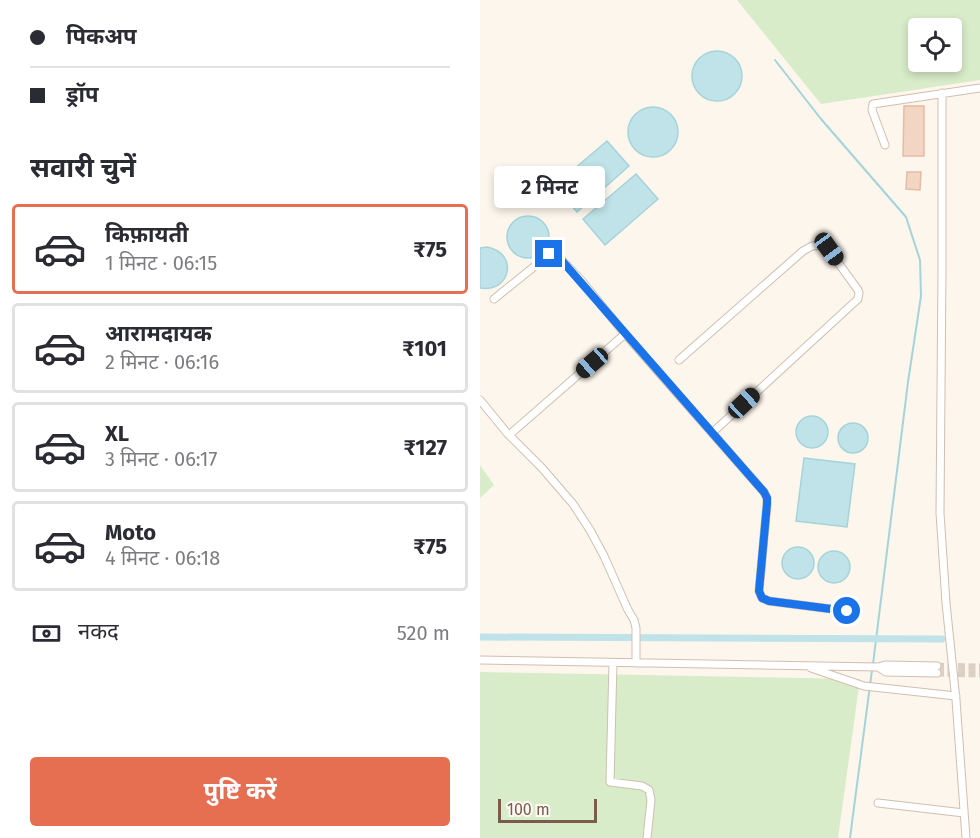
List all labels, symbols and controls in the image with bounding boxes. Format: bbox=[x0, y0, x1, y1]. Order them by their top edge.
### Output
map controls bbox=[908, 18, 962, 72]
button: locate bbox=[908, 18, 962, 72]
text: पिकअप bbox=[66, 23, 137, 50]
text: ड्रॉप bbox=[66, 81, 99, 108]
text: सवारी चुनें bbox=[30, 152, 136, 184]
callout: 2 मिनट bbox=[494, 167, 604, 209]
text: 2 मिनट bbox=[521, 175, 578, 199]
text: किफ़ायती bbox=[105, 221, 189, 248]
icon: car bbox=[33, 222, 87, 276]
car bbox=[811, 229, 847, 269]
text: ₹75 bbox=[413, 236, 447, 263]
route end bbox=[535, 240, 562, 267]
text: 1 मिनट · 06:15 bbox=[105, 251, 217, 275]
text: आरामदायक bbox=[105, 320, 212, 347]
icon: car bbox=[33, 321, 87, 375]
text: ₹101 bbox=[402, 335, 447, 362]
car bbox=[573, 344, 611, 382]
text: 2 मिनट · 06:16 bbox=[105, 350, 219, 374]
car bbox=[725, 384, 763, 422]
icon: car bbox=[33, 420, 87, 474]
text: XL bbox=[105, 420, 129, 447]
text: ₹127 bbox=[403, 434, 447, 461]
text: 3 मिनट · 06:17 bbox=[105, 447, 217, 471]
icon: car bbox=[33, 519, 87, 573]
text: Moto bbox=[105, 519, 156, 546]
text: ₹75 bbox=[413, 533, 447, 560]
text: 4 मिनट · 06:18 bbox=[105, 546, 220, 570]
route start bbox=[833, 597, 860, 624]
icon: cash bbox=[30, 617, 63, 650]
text: नकद bbox=[78, 618, 119, 645]
text: 520 m bbox=[397, 621, 450, 645]
button: पुष्टि करें bbox=[30, 757, 450, 826]
scale bar bbox=[498, 796, 597, 824]
text: 100 m bbox=[507, 800, 550, 819]

